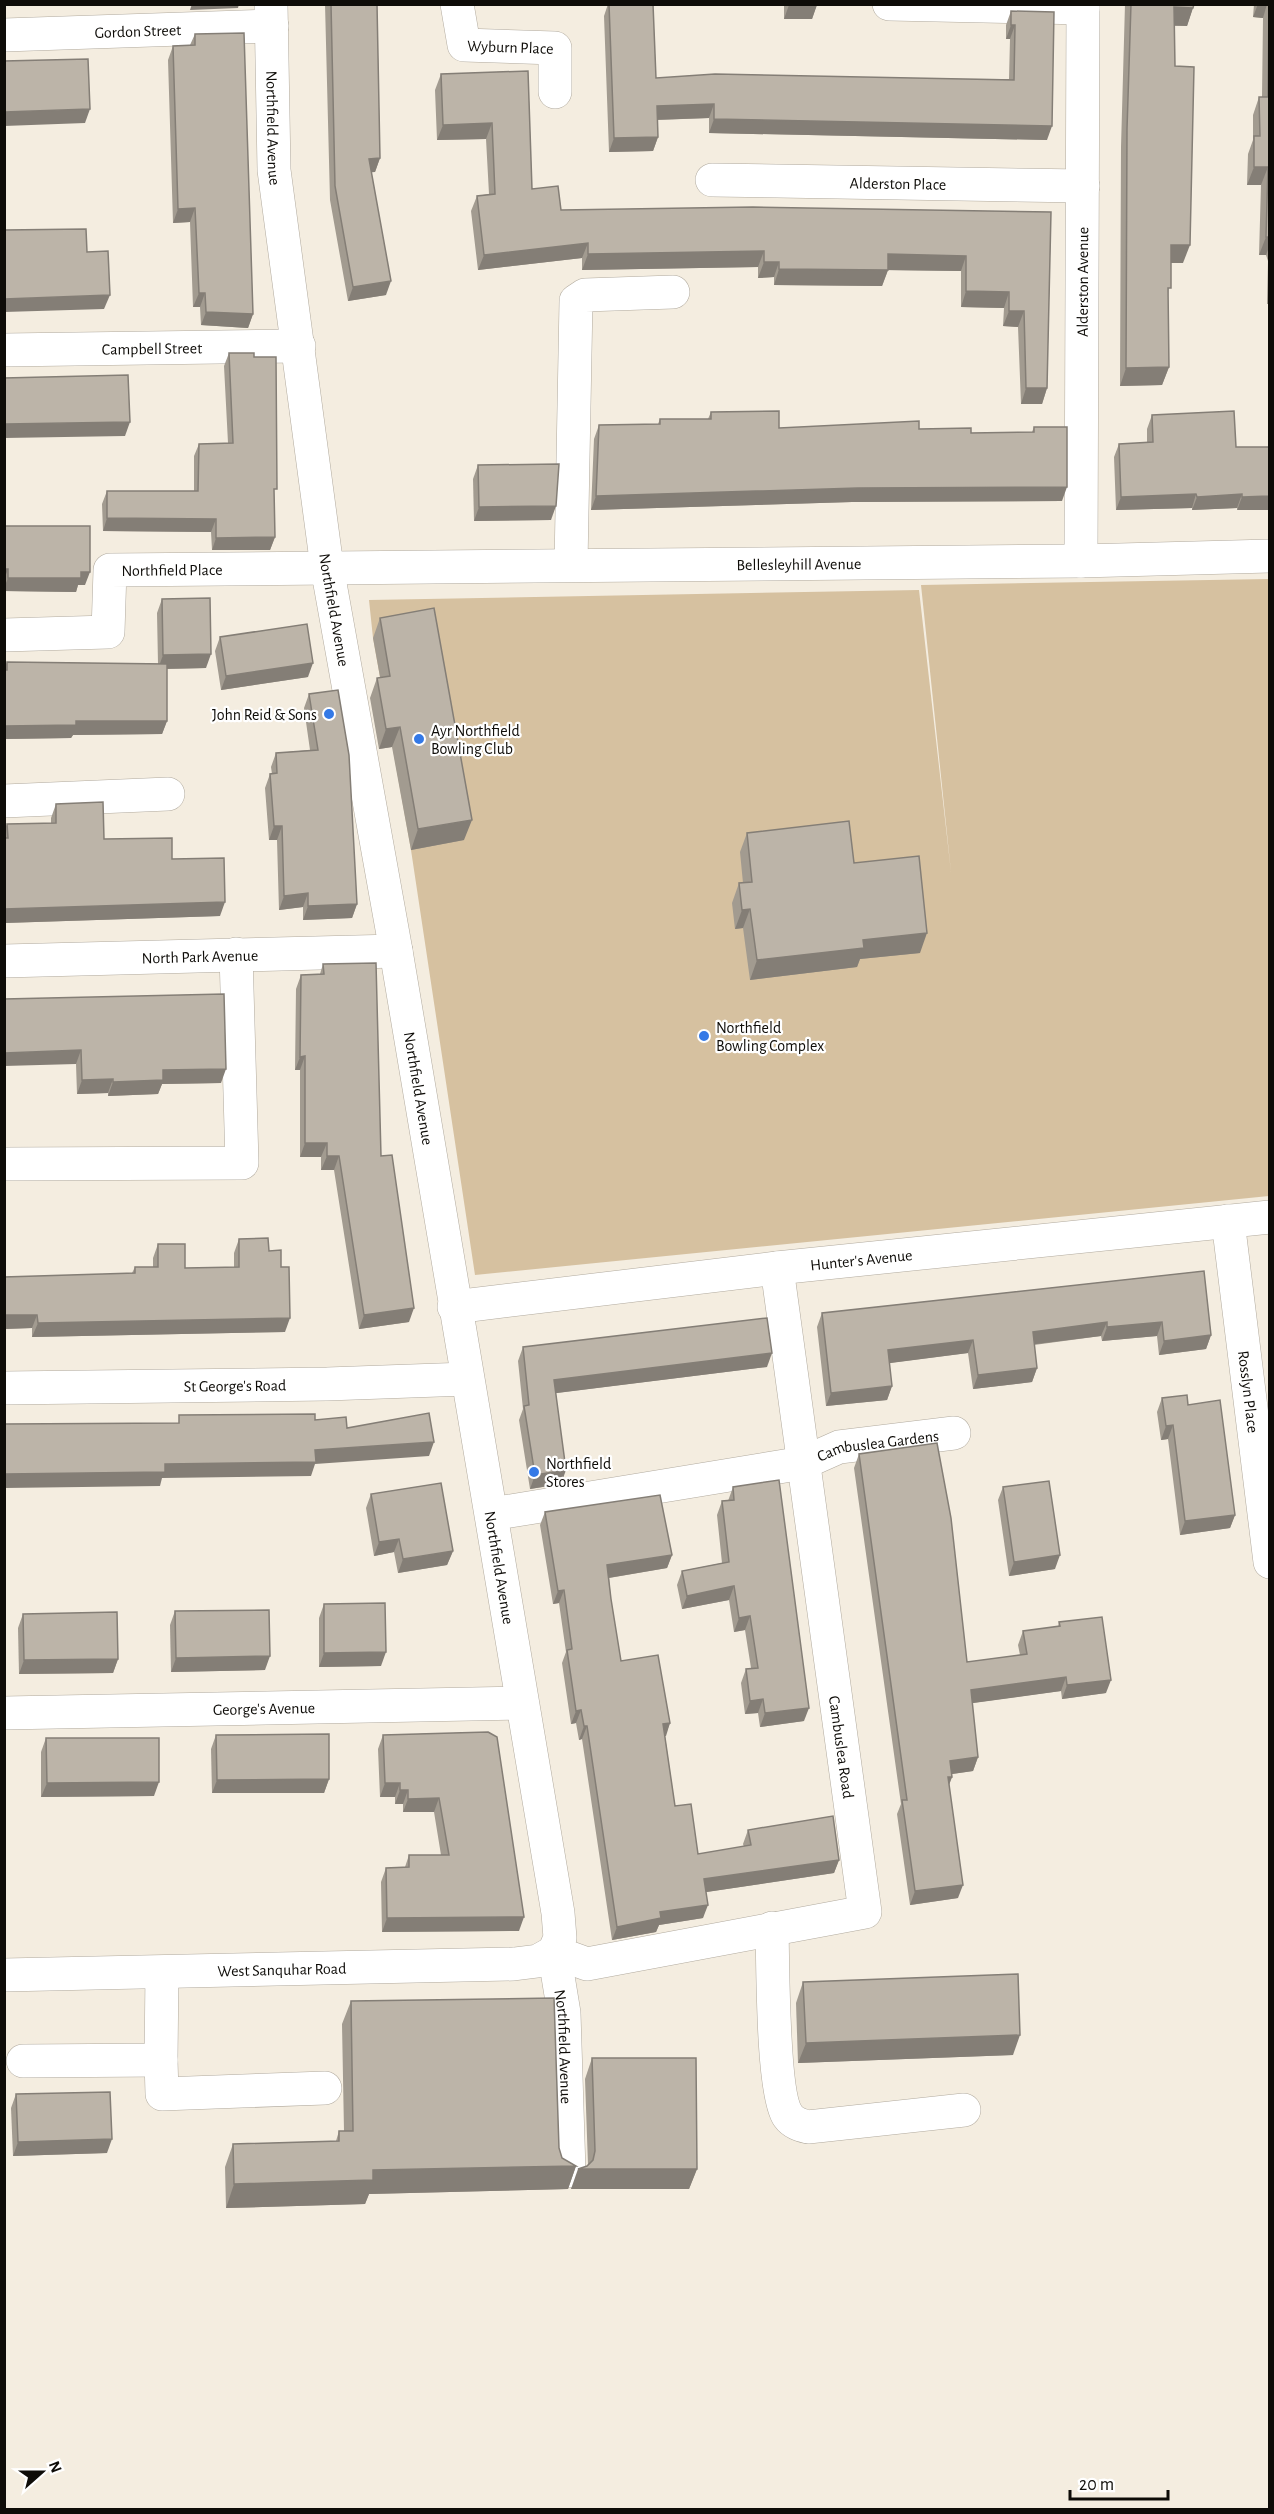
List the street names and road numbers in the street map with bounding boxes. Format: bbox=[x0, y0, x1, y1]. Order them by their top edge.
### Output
street label: Gordon Street bbox=[94, 22, 182, 41]
street label: Wyburn Place bbox=[467, 38, 554, 57]
street label: Northfield Avenue bbox=[263, 71, 283, 186]
street label: Alderston Place bbox=[849, 175, 946, 193]
street label: Alderston Avenue bbox=[1075, 227, 1091, 337]
street label: Campbell Street bbox=[102, 340, 202, 358]
street label: Northfield Avenue bbox=[316, 552, 352, 668]
street label: Bellesleyhill Avenue bbox=[736, 556, 861, 574]
street label: Northfield Place bbox=[121, 562, 223, 579]
street label: North Park Avenue bbox=[142, 948, 258, 966]
street label: Northfield Avenue bbox=[401, 1031, 436, 1146]
street label: Hunter's Avenue bbox=[809, 1247, 913, 1274]
street label: Rosslyn Place bbox=[1235, 1350, 1261, 1434]
street label: St George's Road bbox=[184, 1378, 286, 1395]
street label: Cambuslea Gardens bbox=[815, 1428, 940, 1465]
street label: Northfield Avenue bbox=[481, 1510, 516, 1626]
street label: Cambuslea Road bbox=[826, 1695, 856, 1800]
street label: George's Avenue bbox=[213, 1700, 315, 1718]
street label: West Sanquhar Road bbox=[217, 1961, 347, 1979]
street label: Northfield Avenue bbox=[551, 1988, 574, 2104]

